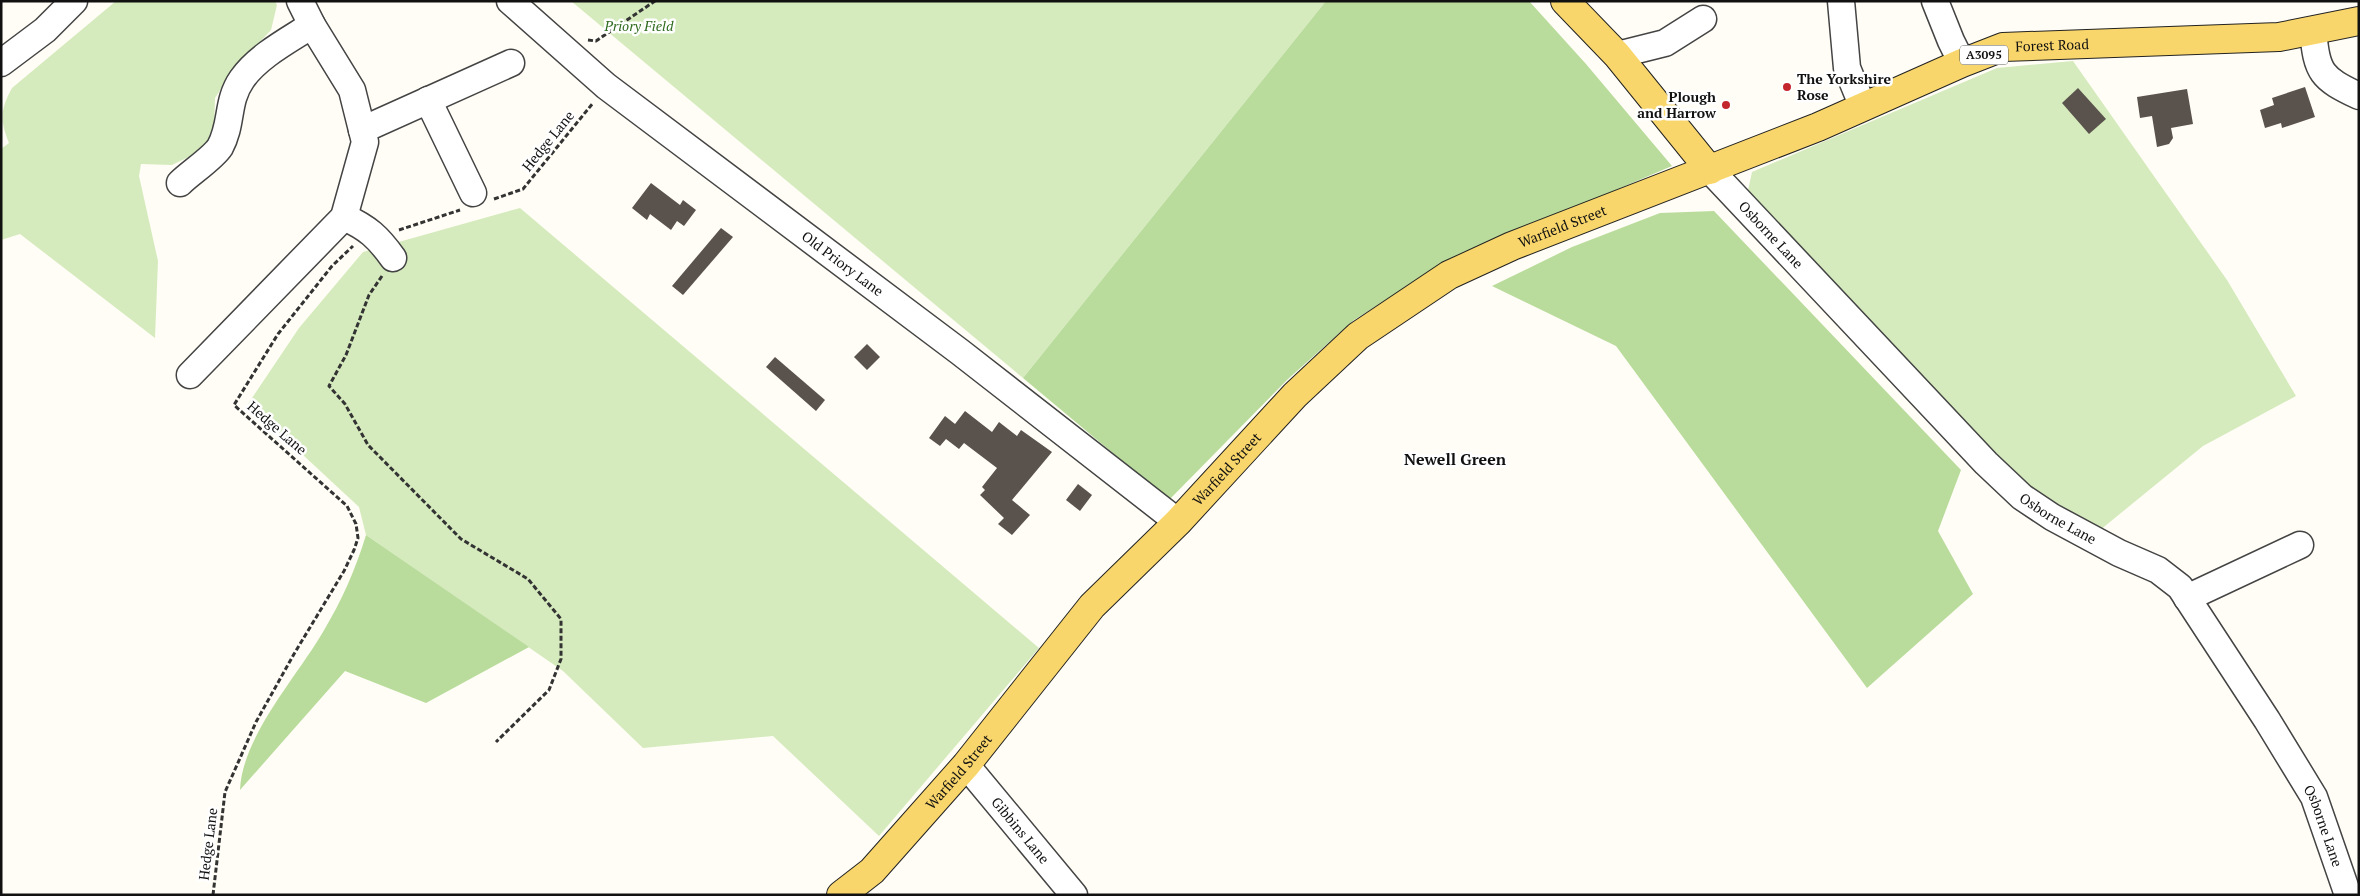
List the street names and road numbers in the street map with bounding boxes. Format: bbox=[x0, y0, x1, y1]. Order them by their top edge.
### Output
street label: Forest Road bbox=[2015, 34, 2090, 56]
road number: A3095 bbox=[1960, 46, 2008, 64]
street label: Hedge Lane bbox=[517, 106, 578, 175]
street label: Osborne Lane bbox=[1735, 197, 1808, 272]
street label: Warfield Street bbox=[1516, 200, 1610, 252]
street label: Old Priory Lane bbox=[798, 226, 888, 300]
street label: Hedge Lane bbox=[244, 397, 311, 459]
street label: Warfield Street bbox=[1188, 427, 1265, 509]
street label: Osborne Lane bbox=[2016, 488, 2100, 548]
street label: Warfield Street bbox=[921, 730, 996, 813]
street label: Osborne Lane bbox=[2300, 781, 2348, 869]
street label: Gibbins Lane bbox=[987, 793, 1054, 867]
street label: Hedge Lane bbox=[194, 807, 221, 881]

